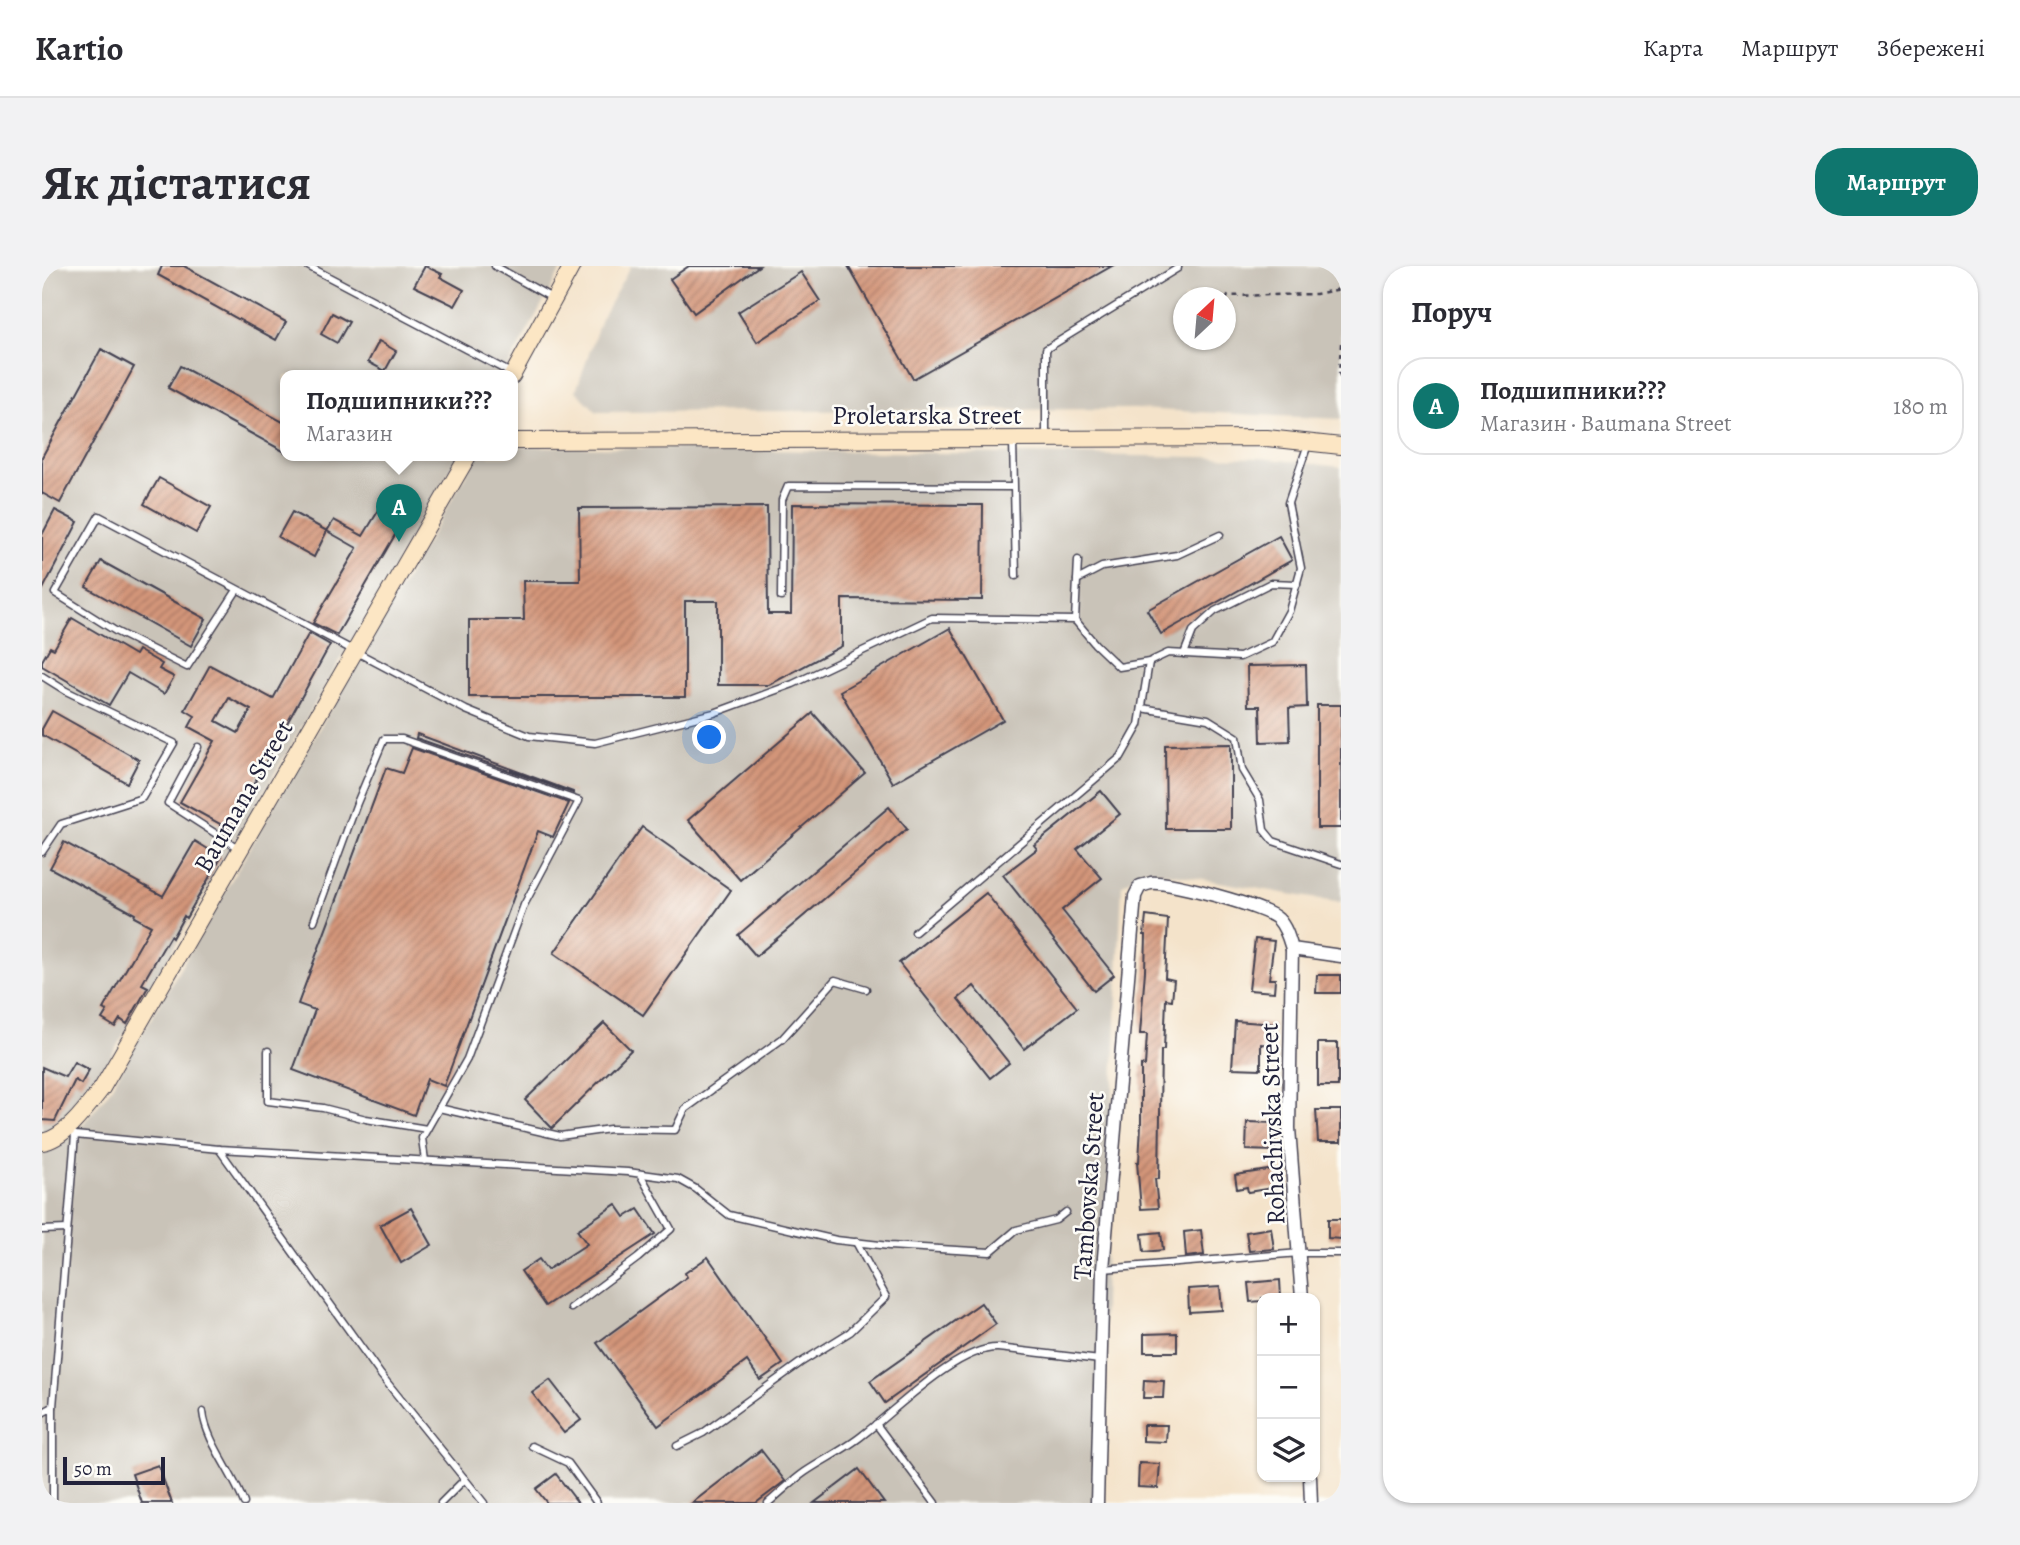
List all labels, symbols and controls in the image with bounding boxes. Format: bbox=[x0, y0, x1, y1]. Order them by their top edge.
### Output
text: Kartio bbox=[35, 26, 123, 71]
text: Карта bbox=[1643, 32, 1703, 64]
text: Маршрут bbox=[1741, 32, 1838, 64]
text: Збережені bbox=[1876, 32, 1985, 64]
button: Маршрут bbox=[1815, 148, 1978, 216]
text: Як дістатися bbox=[42, 149, 311, 216]
north arrow bbox=[1173, 287, 1236, 350]
text: Поруч bbox=[1411, 292, 1492, 332]
popup bbox=[280, 370, 518, 461]
text: Подшипники??? bbox=[1480, 373, 1666, 408]
text: Подшипники??? bbox=[306, 383, 492, 418]
text: A bbox=[1429, 391, 1443, 422]
text: 180 m bbox=[1893, 391, 1948, 422]
street label: Proletarska Street bbox=[832, 398, 1022, 433]
text: Магазин · Baumana Street bbox=[1480, 408, 1732, 439]
text: Магазин bbox=[306, 418, 393, 449]
pin: A bbox=[376, 484, 422, 542]
street label: Baumana Street bbox=[186, 713, 302, 879]
your location bbox=[692, 720, 726, 754]
street label: Rohachivska Street bbox=[1251, 1022, 1294, 1225]
street label: Tambovska Street bbox=[1064, 1091, 1113, 1281]
map controls bbox=[1257, 1293, 1320, 1482]
button: + bbox=[1257, 1293, 1320, 1356]
button: − bbox=[1257, 1356, 1320, 1419]
button: layers bbox=[1257, 1419, 1320, 1482]
scale bar bbox=[63, 1454, 164, 1486]
text: 50 m bbox=[74, 1456, 112, 1482]

